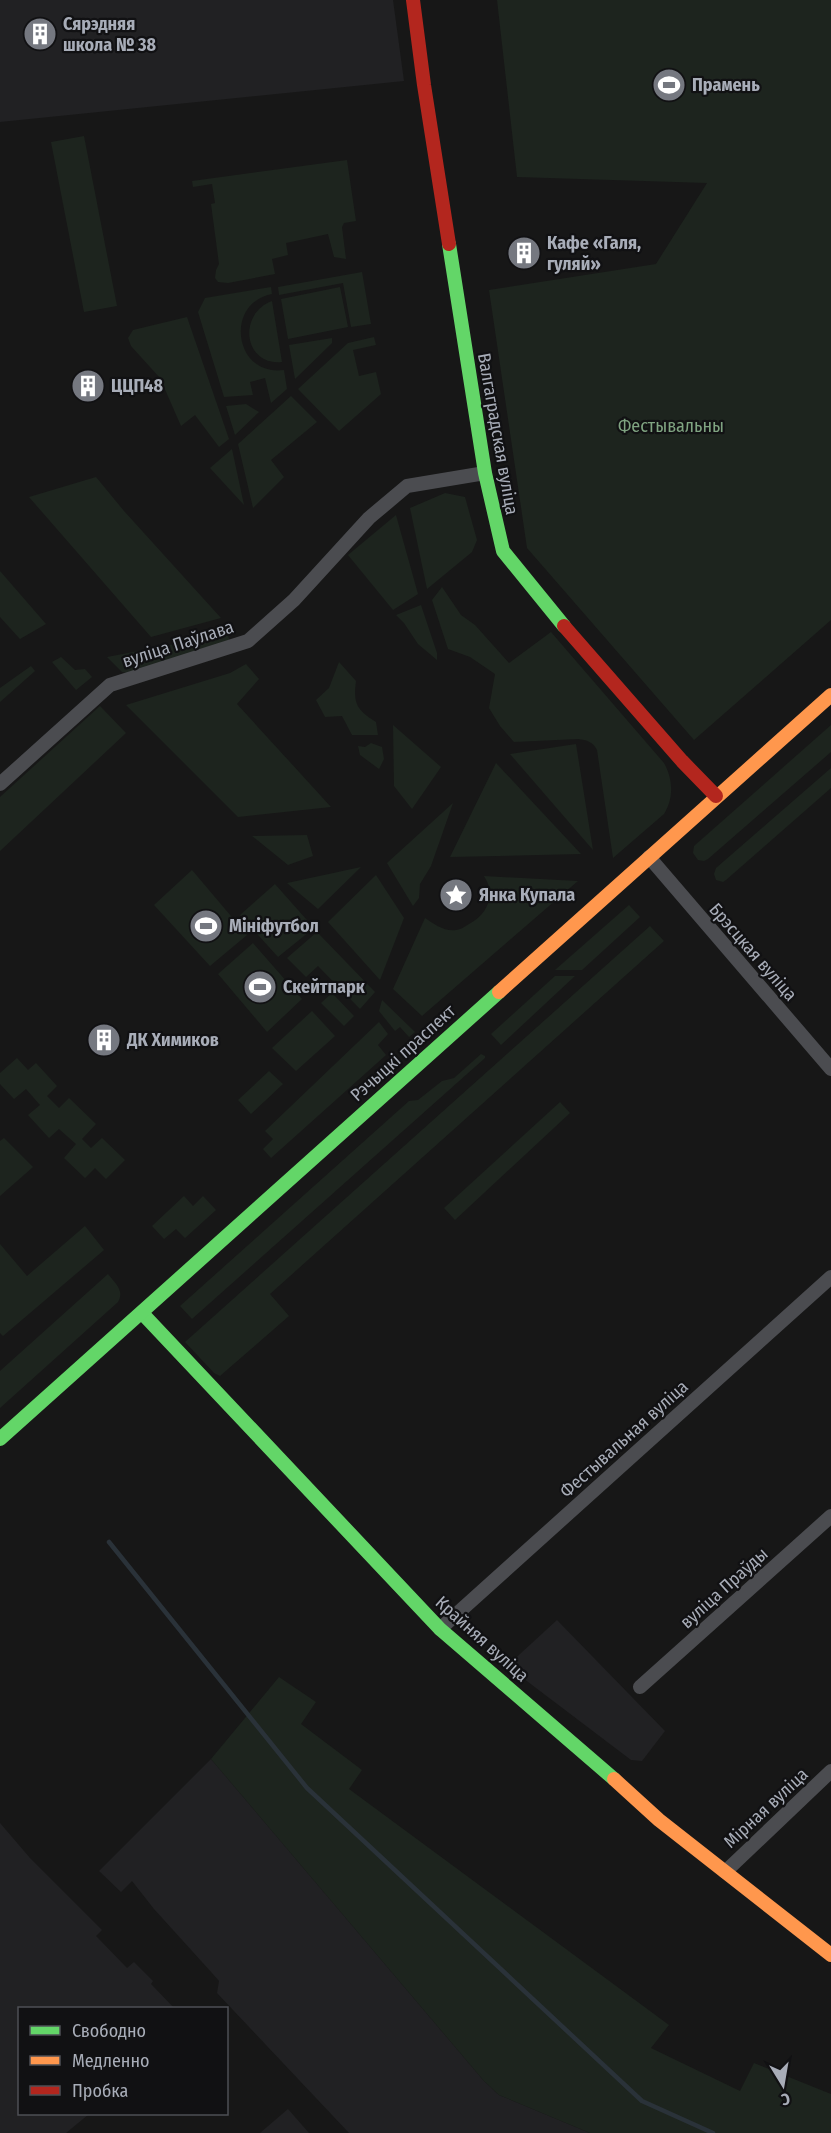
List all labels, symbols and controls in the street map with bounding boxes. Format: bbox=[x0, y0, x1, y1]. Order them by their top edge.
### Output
place label: Сярэдняя школа № 38 bbox=[63, 13, 157, 56]
building icon: Сярэдняя школа № 38 bbox=[22, 16, 58, 52]
sports icon: Прамень bbox=[651, 67, 687, 103]
place label: Прамень bbox=[692, 74, 760, 96]
place label: Кафе «Галя, гуляй» bbox=[547, 232, 641, 275]
building icon: Кафе «Галя, гуляй» bbox=[506, 235, 542, 271]
street label: Валгаградская вуліца bbox=[473, 351, 523, 517]
building icon: ЦЦП48 bbox=[70, 368, 106, 404]
place label: ЦЦП48 bbox=[111, 375, 163, 397]
park label: Фестывальны bbox=[618, 415, 724, 437]
street label: вуліца Паўлава bbox=[119, 616, 237, 672]
place icon: Янка Купала bbox=[438, 877, 474, 913]
place label: Янка Купала bbox=[479, 884, 575, 906]
street label: Брэсцкая вуліца bbox=[704, 899, 802, 1006]
sports icon: Мініфутбол bbox=[188, 908, 224, 944]
place label: Мініфутбол bbox=[229, 915, 319, 937]
sports icon: Скейтпарк bbox=[242, 969, 278, 1005]
place label: Скейтпарк bbox=[283, 976, 366, 998]
street label: Рэчыцкі праспект bbox=[346, 1000, 461, 1106]
building icon: ДК Химиков bbox=[86, 1022, 122, 1058]
place label: ДК Химиков bbox=[126, 1029, 219, 1051]
street label: Фестывальная вуліца bbox=[555, 1376, 693, 1502]
street label: вуліца Праўды bbox=[676, 1543, 772, 1633]
street label: Крайняя вуліца bbox=[431, 1591, 533, 1687]
street label: Мірная вуліца bbox=[719, 1763, 813, 1853]
legend bbox=[18, 2007, 228, 2115]
text: Свободно bbox=[72, 2020, 146, 2042]
text: Медленно bbox=[72, 2050, 150, 2072]
north arrow bbox=[753, 2055, 813, 2115]
text: Пробка bbox=[72, 2080, 128, 2102]
text: С bbox=[779, 2089, 792, 2109]

